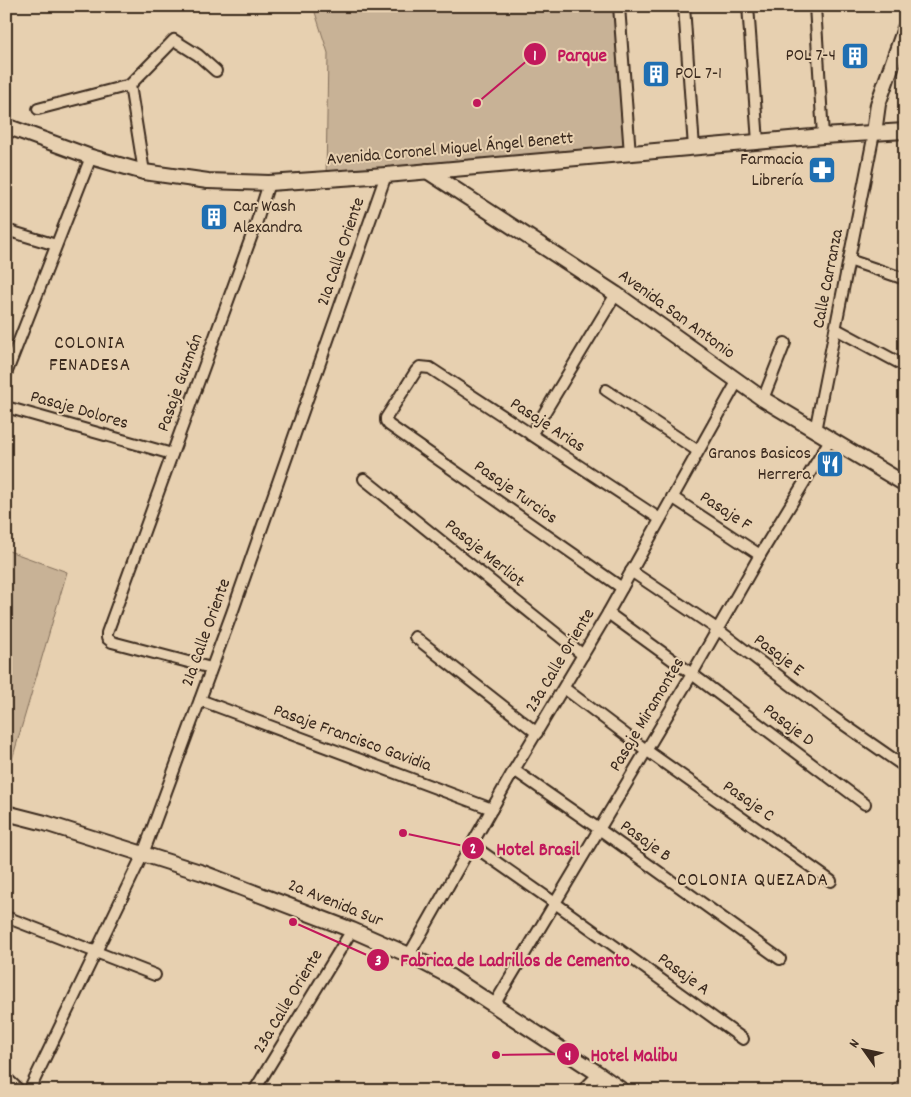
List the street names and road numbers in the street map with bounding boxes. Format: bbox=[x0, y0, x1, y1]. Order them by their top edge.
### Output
street label: Avenida Coronel Miguel Ángel Benett bbox=[326, 127, 575, 173]
street label: 21a Calle Oriente bbox=[312, 194, 372, 310]
street label: Calle Carranza bbox=[807, 227, 851, 331]
street label: Avenida San Antonio bbox=[612, 264, 740, 366]
street label: Pasaje Guzmán bbox=[152, 330, 210, 436]
street label: Pasaje Dolores bbox=[27, 385, 131, 437]
street label: Pasaje Arias bbox=[504, 392, 590, 460]
street label: Pasaje Turcios bbox=[468, 455, 562, 531]
street label: Pasaje F bbox=[694, 486, 756, 538]
street label: Pasaje Merliot bbox=[439, 514, 530, 594]
street label: 21a Calle Oriente bbox=[176, 575, 238, 691]
street label: 23a Calle Oriente bbox=[520, 604, 602, 718]
street label: Pasaje E bbox=[747, 629, 809, 683]
street label: Pasaje Miramontes bbox=[604, 653, 692, 777]
street label: Pasaje D bbox=[757, 698, 819, 754]
street label: Pasaje Francisco Gavidia bbox=[269, 699, 435, 779]
street label: Pasaje C bbox=[717, 775, 779, 829]
street label: Pasaje B bbox=[614, 815, 676, 869]
street label: 2a Avenida Sur bbox=[284, 874, 387, 935]
street label: 23a Calle Oriente bbox=[248, 945, 330, 1059]
street label: Pasaje A bbox=[652, 947, 714, 1003]

